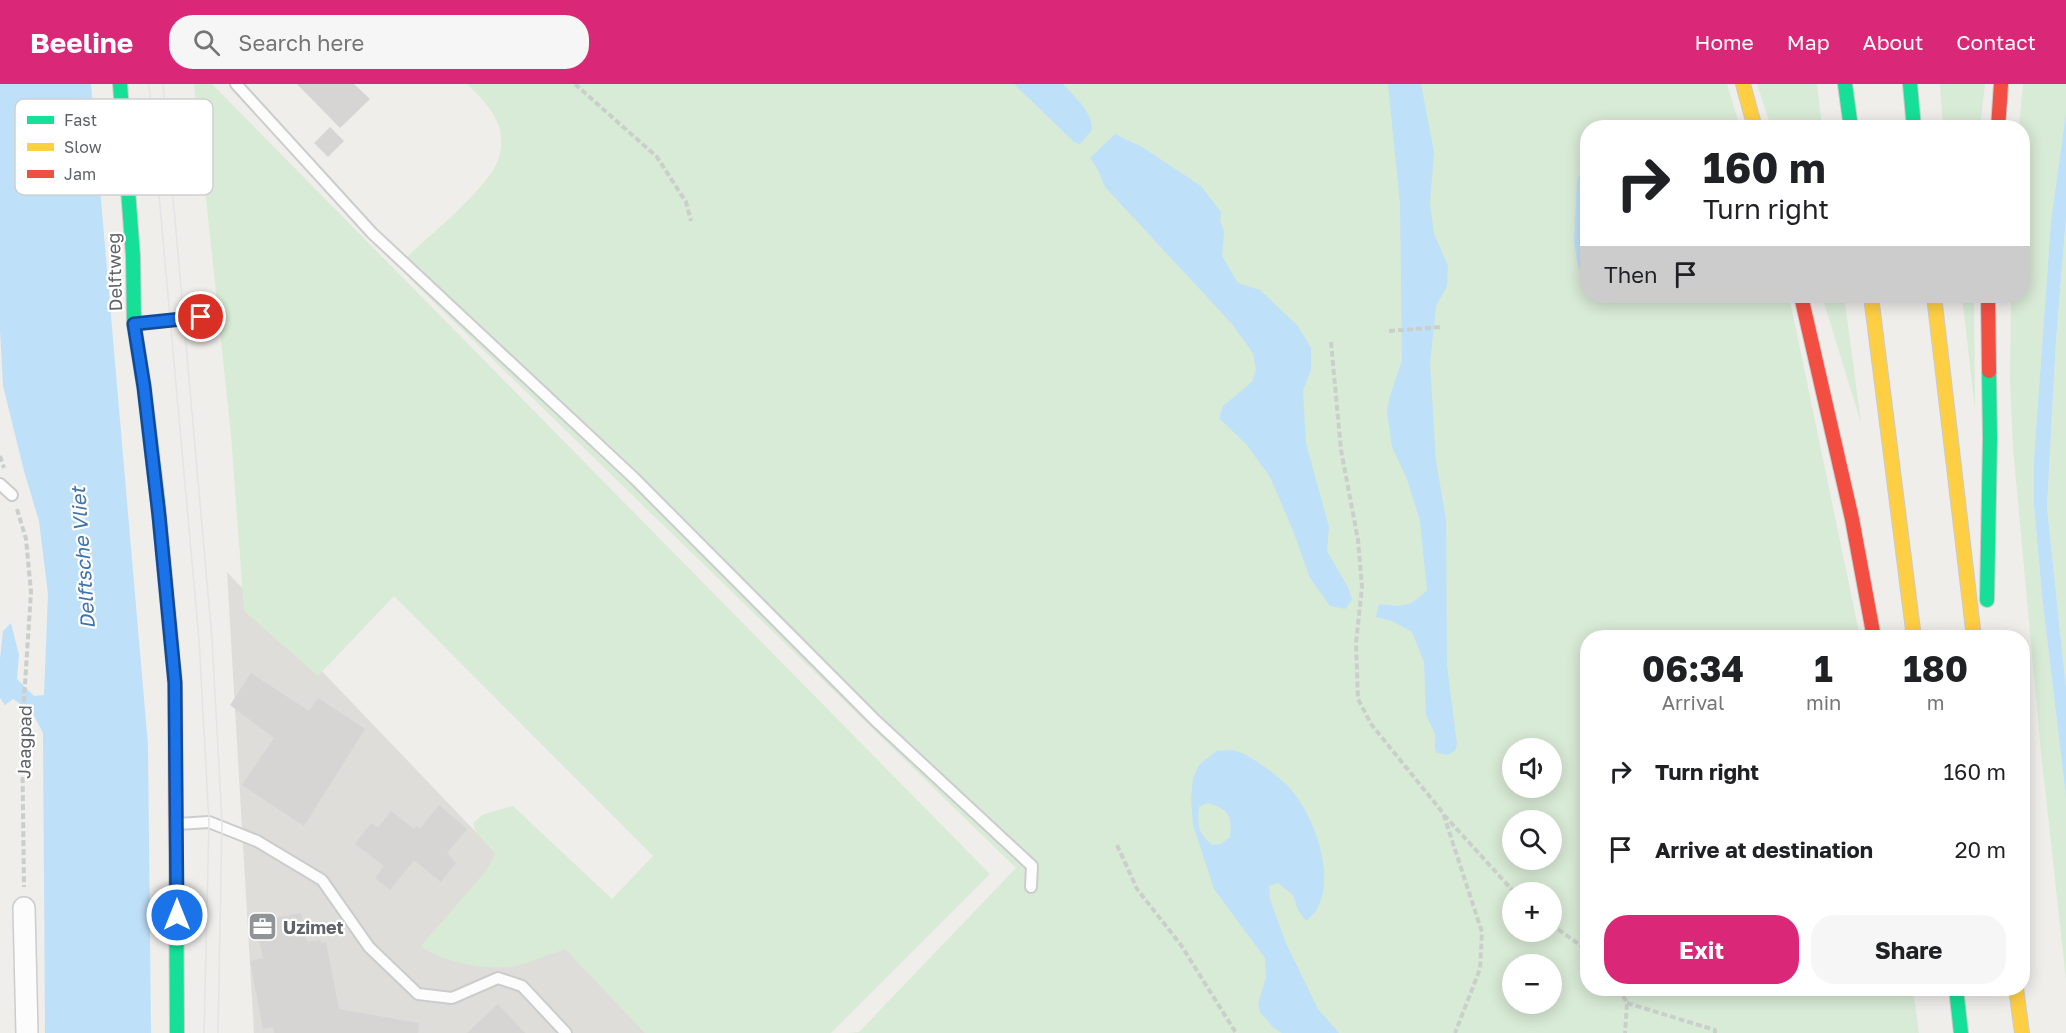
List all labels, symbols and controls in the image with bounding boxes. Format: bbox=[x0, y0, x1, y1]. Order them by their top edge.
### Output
search box bbox=[169, 15, 589, 69]
text: Beeline bbox=[30, 26, 133, 59]
icon: search bbox=[190, 26, 223, 59]
text: Search here bbox=[238, 29, 364, 56]
text: Home bbox=[1694, 29, 1754, 55]
text: Map bbox=[1787, 29, 1830, 55]
text: About bbox=[1863, 29, 1923, 55]
text: Contact bbox=[1956, 29, 2036, 55]
legend bbox=[15, 99, 213, 195]
text: Fast bbox=[64, 110, 97, 130]
text: Slow bbox=[64, 137, 102, 157]
text: 160 m bbox=[1703, 142, 1826, 192]
icon: right bbox=[1604, 144, 1682, 222]
text: Jam bbox=[64, 164, 96, 184]
text: Turn right bbox=[1703, 193, 1829, 225]
street label: Delftweg bbox=[102, 232, 126, 312]
icon: arrive bbox=[1669, 258, 1702, 291]
text: Then bbox=[1604, 261, 1657, 288]
pin bbox=[175, 291, 226, 342]
icon: arrive bbox=[184, 300, 217, 333]
water label: Delftsche Vliet bbox=[65, 484, 99, 630]
text: 06:34 bbox=[1642, 647, 1744, 690]
text: 1 bbox=[1814, 647, 1833, 690]
text: 180 bbox=[1903, 647, 1968, 690]
text: Arrival bbox=[1662, 690, 1724, 714]
text: min bbox=[1806, 690, 1841, 714]
text: m bbox=[1927, 690, 1945, 714]
street label: Jaagpad bbox=[12, 705, 36, 779]
map controls bbox=[1502, 738, 1562, 1014]
button: sound bbox=[1502, 738, 1562, 798]
icon: right bbox=[1604, 755, 1637, 788]
text: Turn right bbox=[1655, 758, 1759, 785]
text: 160 m bbox=[1943, 758, 2006, 785]
button: search bbox=[1502, 810, 1562, 870]
icon: arrive bbox=[1604, 833, 1637, 866]
text: Arrive at destination bbox=[1655, 836, 1873, 863]
text: 20 m bbox=[1955, 836, 2006, 863]
button: + bbox=[1502, 882, 1562, 942]
position arrow bbox=[145, 883, 209, 947]
office icon: Uzimet bbox=[246, 911, 278, 943]
button: Exit bbox=[1604, 915, 1799, 984]
button: Share bbox=[1811, 915, 2006, 984]
place label: Uzimet bbox=[283, 916, 344, 938]
button: − bbox=[1502, 954, 1562, 1014]

